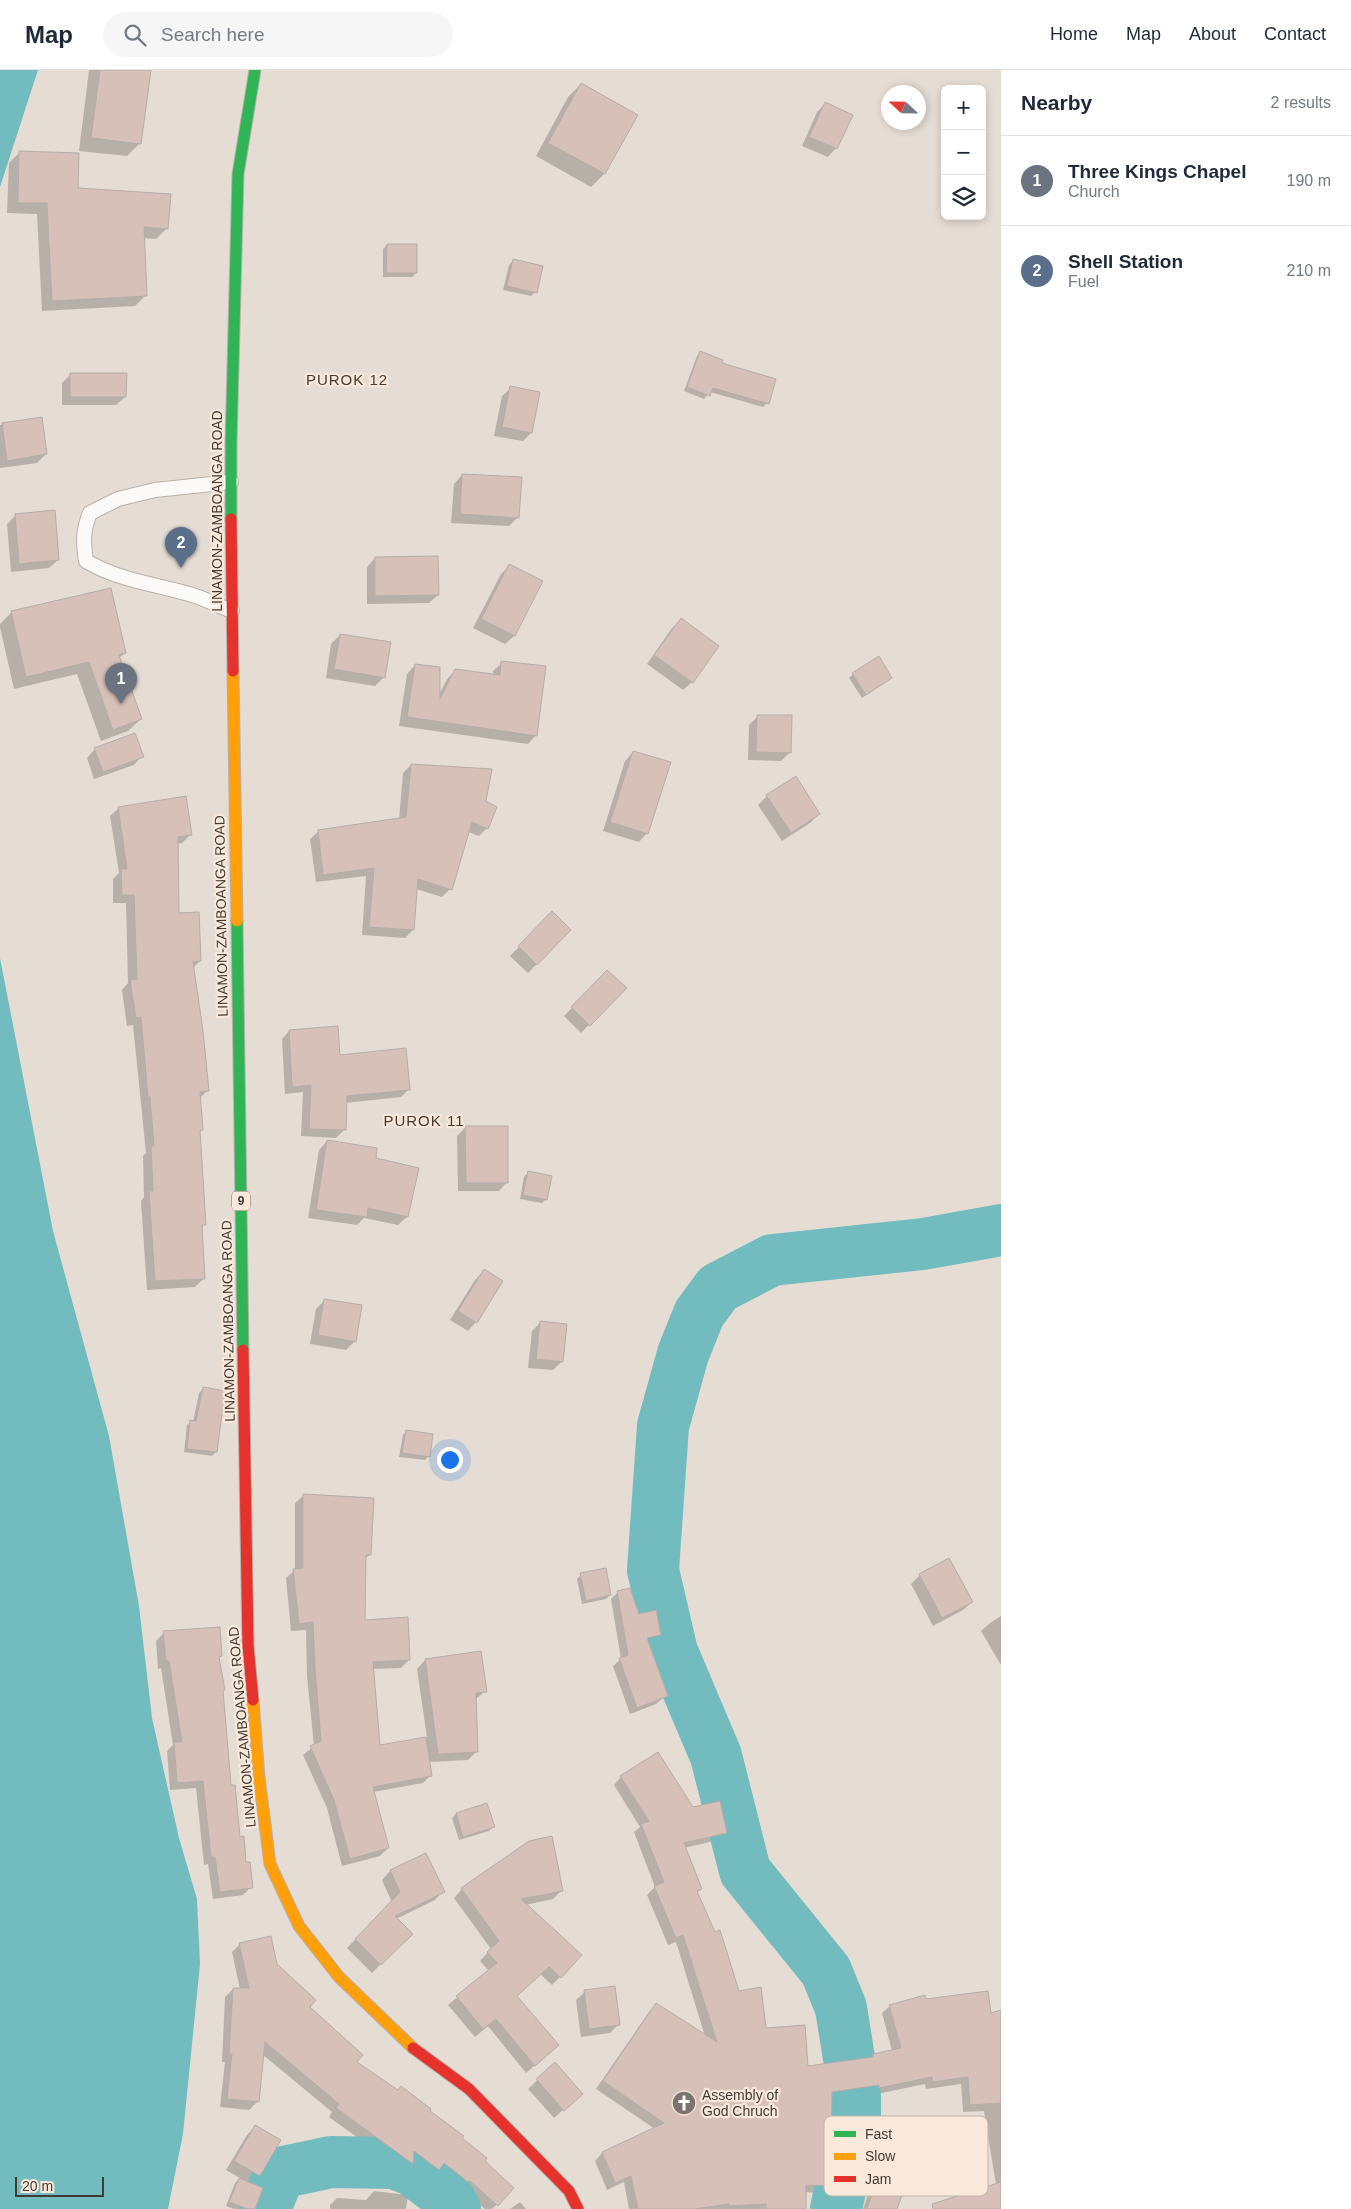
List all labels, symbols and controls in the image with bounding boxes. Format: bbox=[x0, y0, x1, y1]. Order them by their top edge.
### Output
search box bbox=[103, 12, 453, 57]
text: Map bbox=[25, 21, 73, 48]
icon: search bbox=[121, 21, 149, 49]
text: Search here bbox=[161, 24, 265, 45]
text: Home bbox=[1050, 24, 1098, 44]
text: Map bbox=[1126, 24, 1161, 44]
text: About bbox=[1189, 24, 1236, 44]
text: Contact bbox=[1264, 24, 1326, 44]
north arrow bbox=[881, 85, 926, 130]
map controls bbox=[941, 85, 986, 220]
button: + bbox=[941, 85, 986, 130]
text: Nearby bbox=[1021, 91, 1092, 114]
text: 2 results bbox=[1271, 94, 1331, 111]
button: − bbox=[941, 130, 986, 175]
text: Three Kings Chapel bbox=[1068, 161, 1246, 182]
text: 1 bbox=[1033, 172, 1041, 189]
text: 190 m bbox=[1287, 172, 1331, 189]
button: layers bbox=[941, 175, 986, 220]
text: Church bbox=[1068, 183, 1120, 200]
text: Shell Station bbox=[1068, 251, 1183, 272]
text: 2 bbox=[1033, 262, 1041, 279]
text: 210 m bbox=[1287, 262, 1331, 279]
text: Fuel bbox=[1068, 273, 1099, 290]
district label: PUROK 12 bbox=[306, 371, 388, 388]
street label: LINAMON-ZAMBOANGA ROAD bbox=[209, 410, 225, 612]
pin: 2 bbox=[165, 527, 197, 568]
pin: 1 bbox=[105, 663, 137, 704]
street label: LINAMON-ZAMBOANGA ROAD bbox=[211, 815, 231, 1017]
district label: PUROK 11 bbox=[383, 1112, 465, 1129]
road number: 9 bbox=[232, 1192, 250, 1210]
street label: LINAMON-ZAMBOANGA ROAD bbox=[218, 1220, 238, 1422]
your location bbox=[437, 1447, 463, 1473]
street label: LINAMON-ZAMBOANGA ROAD bbox=[225, 1626, 259, 1828]
place label: Assembly of God Chruch bbox=[702, 2087, 778, 2119]
church icon: Assembly of God Chruch bbox=[671, 2090, 697, 2116]
legend bbox=[824, 2116, 988, 2196]
text: Fast bbox=[865, 2126, 892, 2142]
text: Slow bbox=[865, 2148, 896, 2164]
text: Jam bbox=[865, 2171, 891, 2187]
scale bar bbox=[15, 2174, 104, 2197]
text: 20 m bbox=[22, 2178, 53, 2194]

